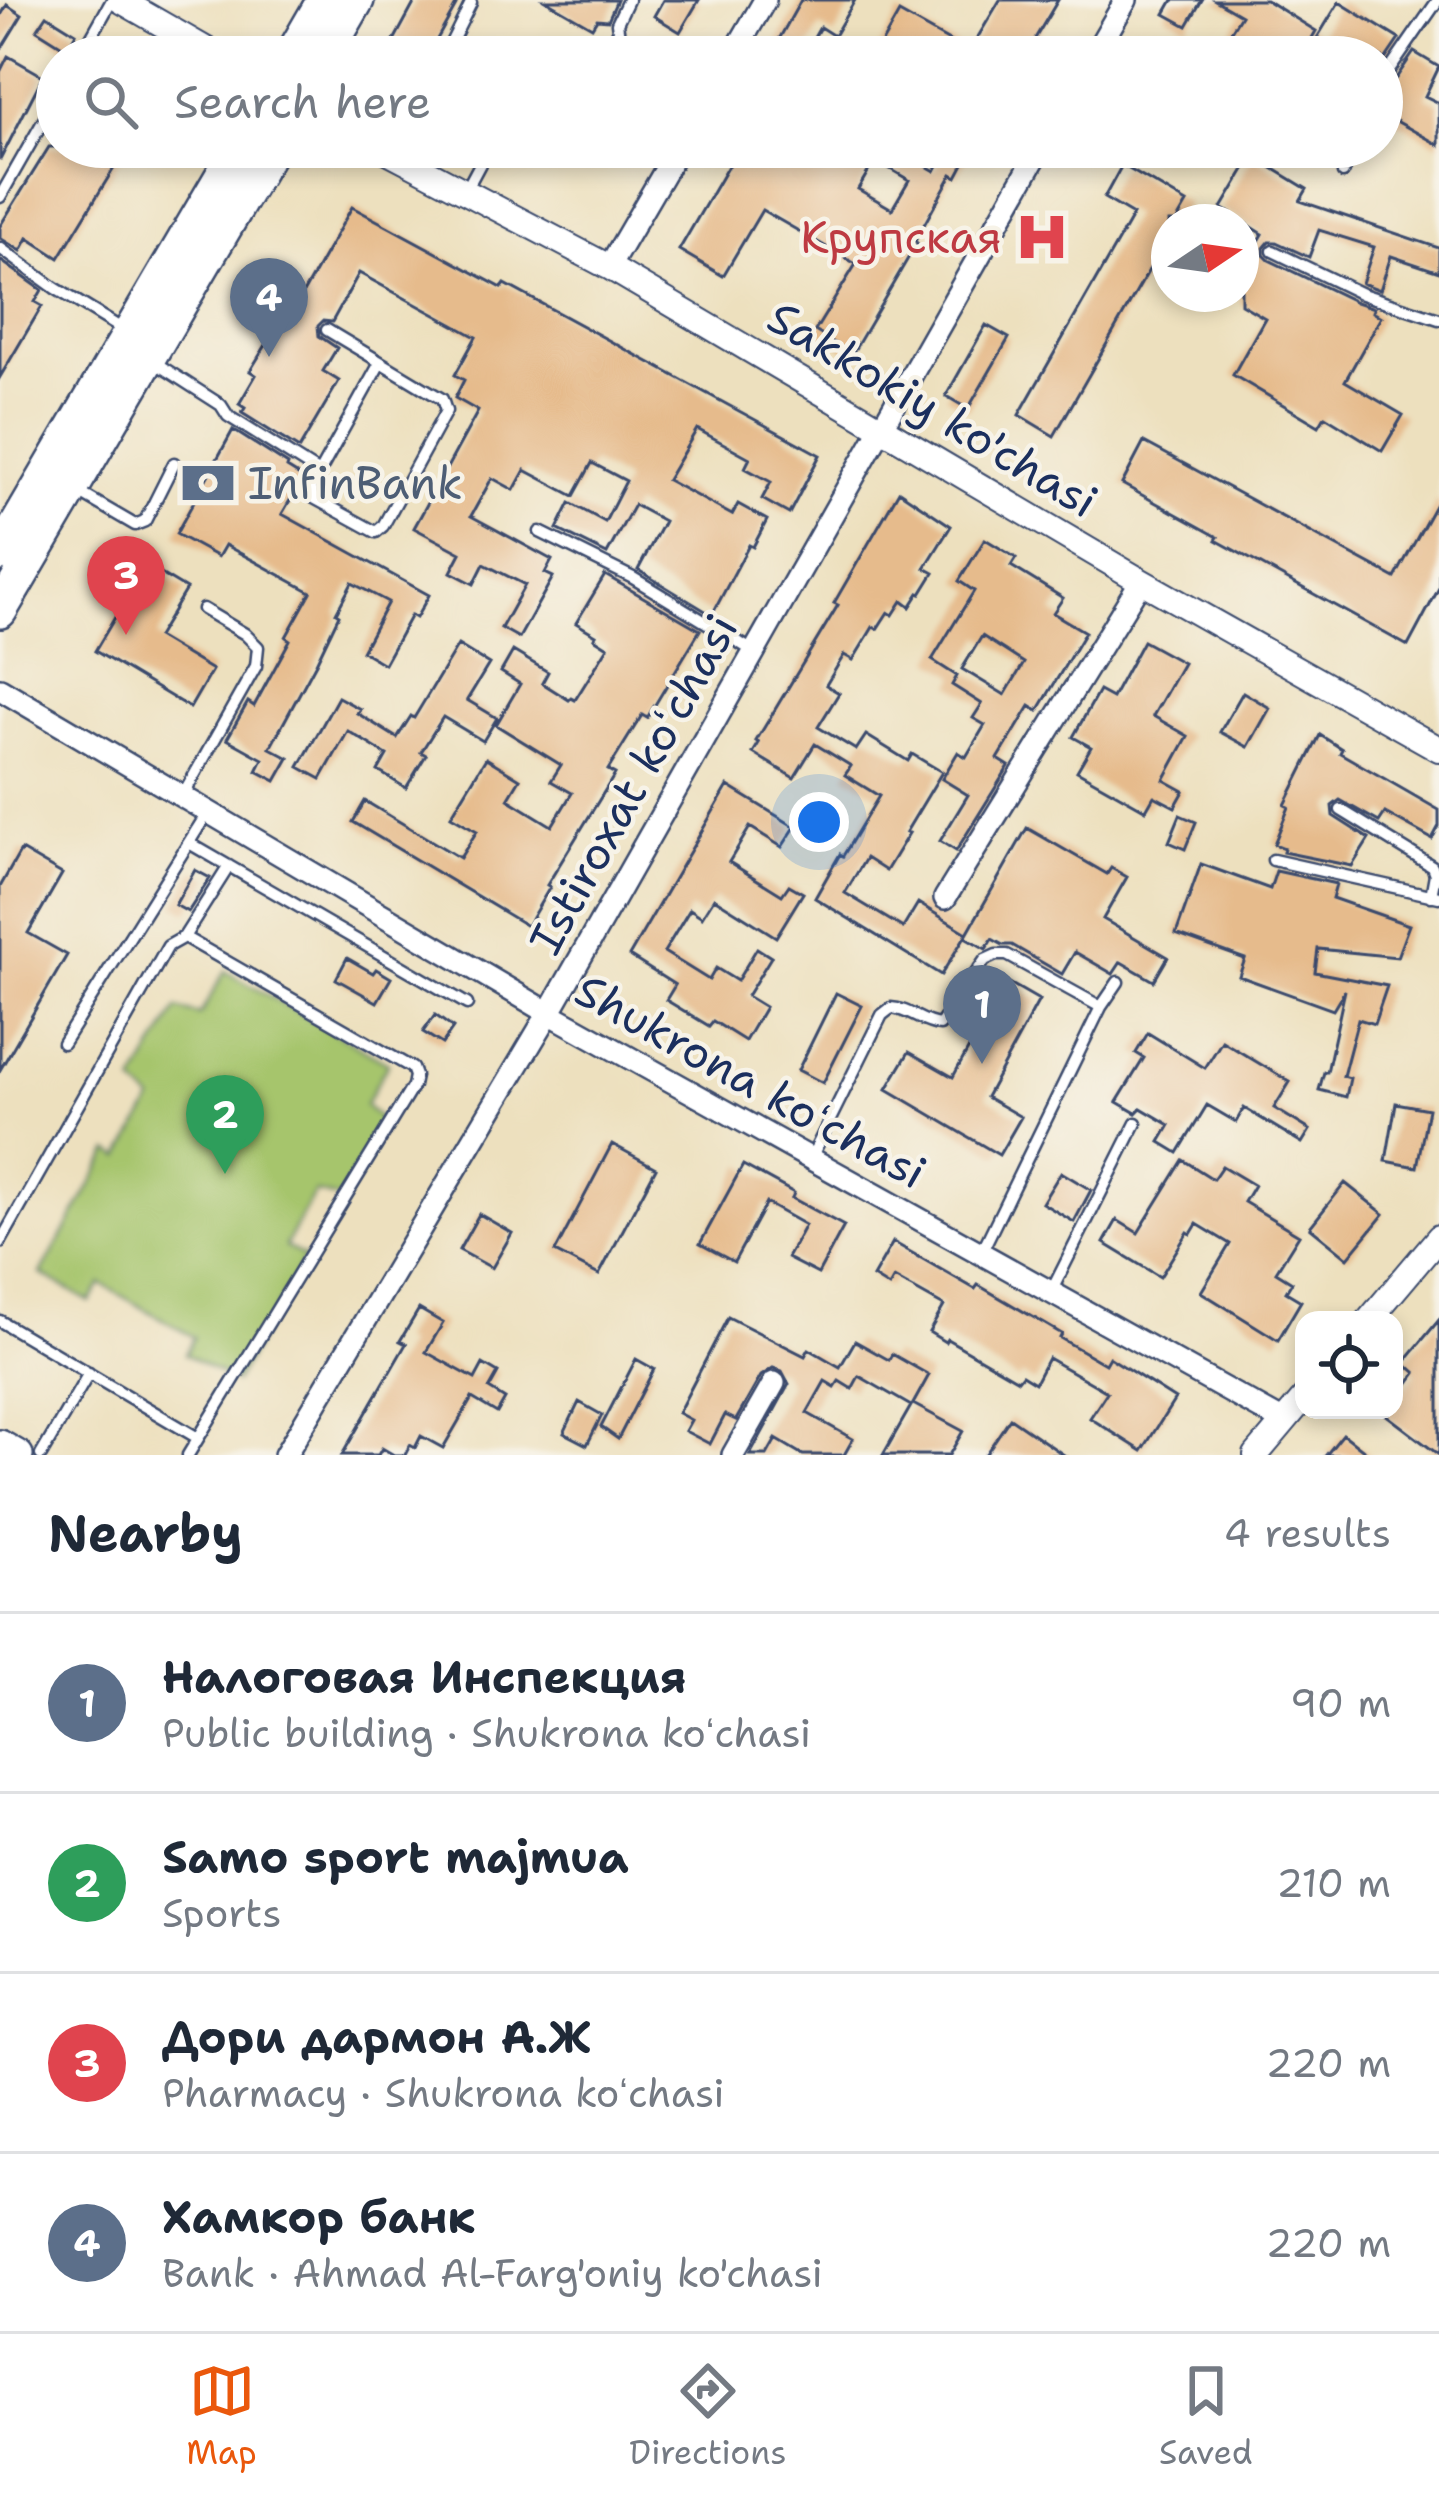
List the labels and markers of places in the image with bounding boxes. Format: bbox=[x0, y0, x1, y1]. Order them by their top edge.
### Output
place label: Крупская bbox=[800, 207, 1002, 267]
hospital icon: Крупская bbox=[1013, 208, 1071, 266]
pin: 4 bbox=[230, 258, 308, 357]
place label: InfinBank bbox=[248, 453, 463, 513]
bank icon: InfinBank bbox=[179, 454, 237, 512]
pin: 3 bbox=[87, 536, 165, 635]
pin: 1 bbox=[943, 965, 1021, 1064]
pin: 2 bbox=[186, 1075, 264, 1174]

